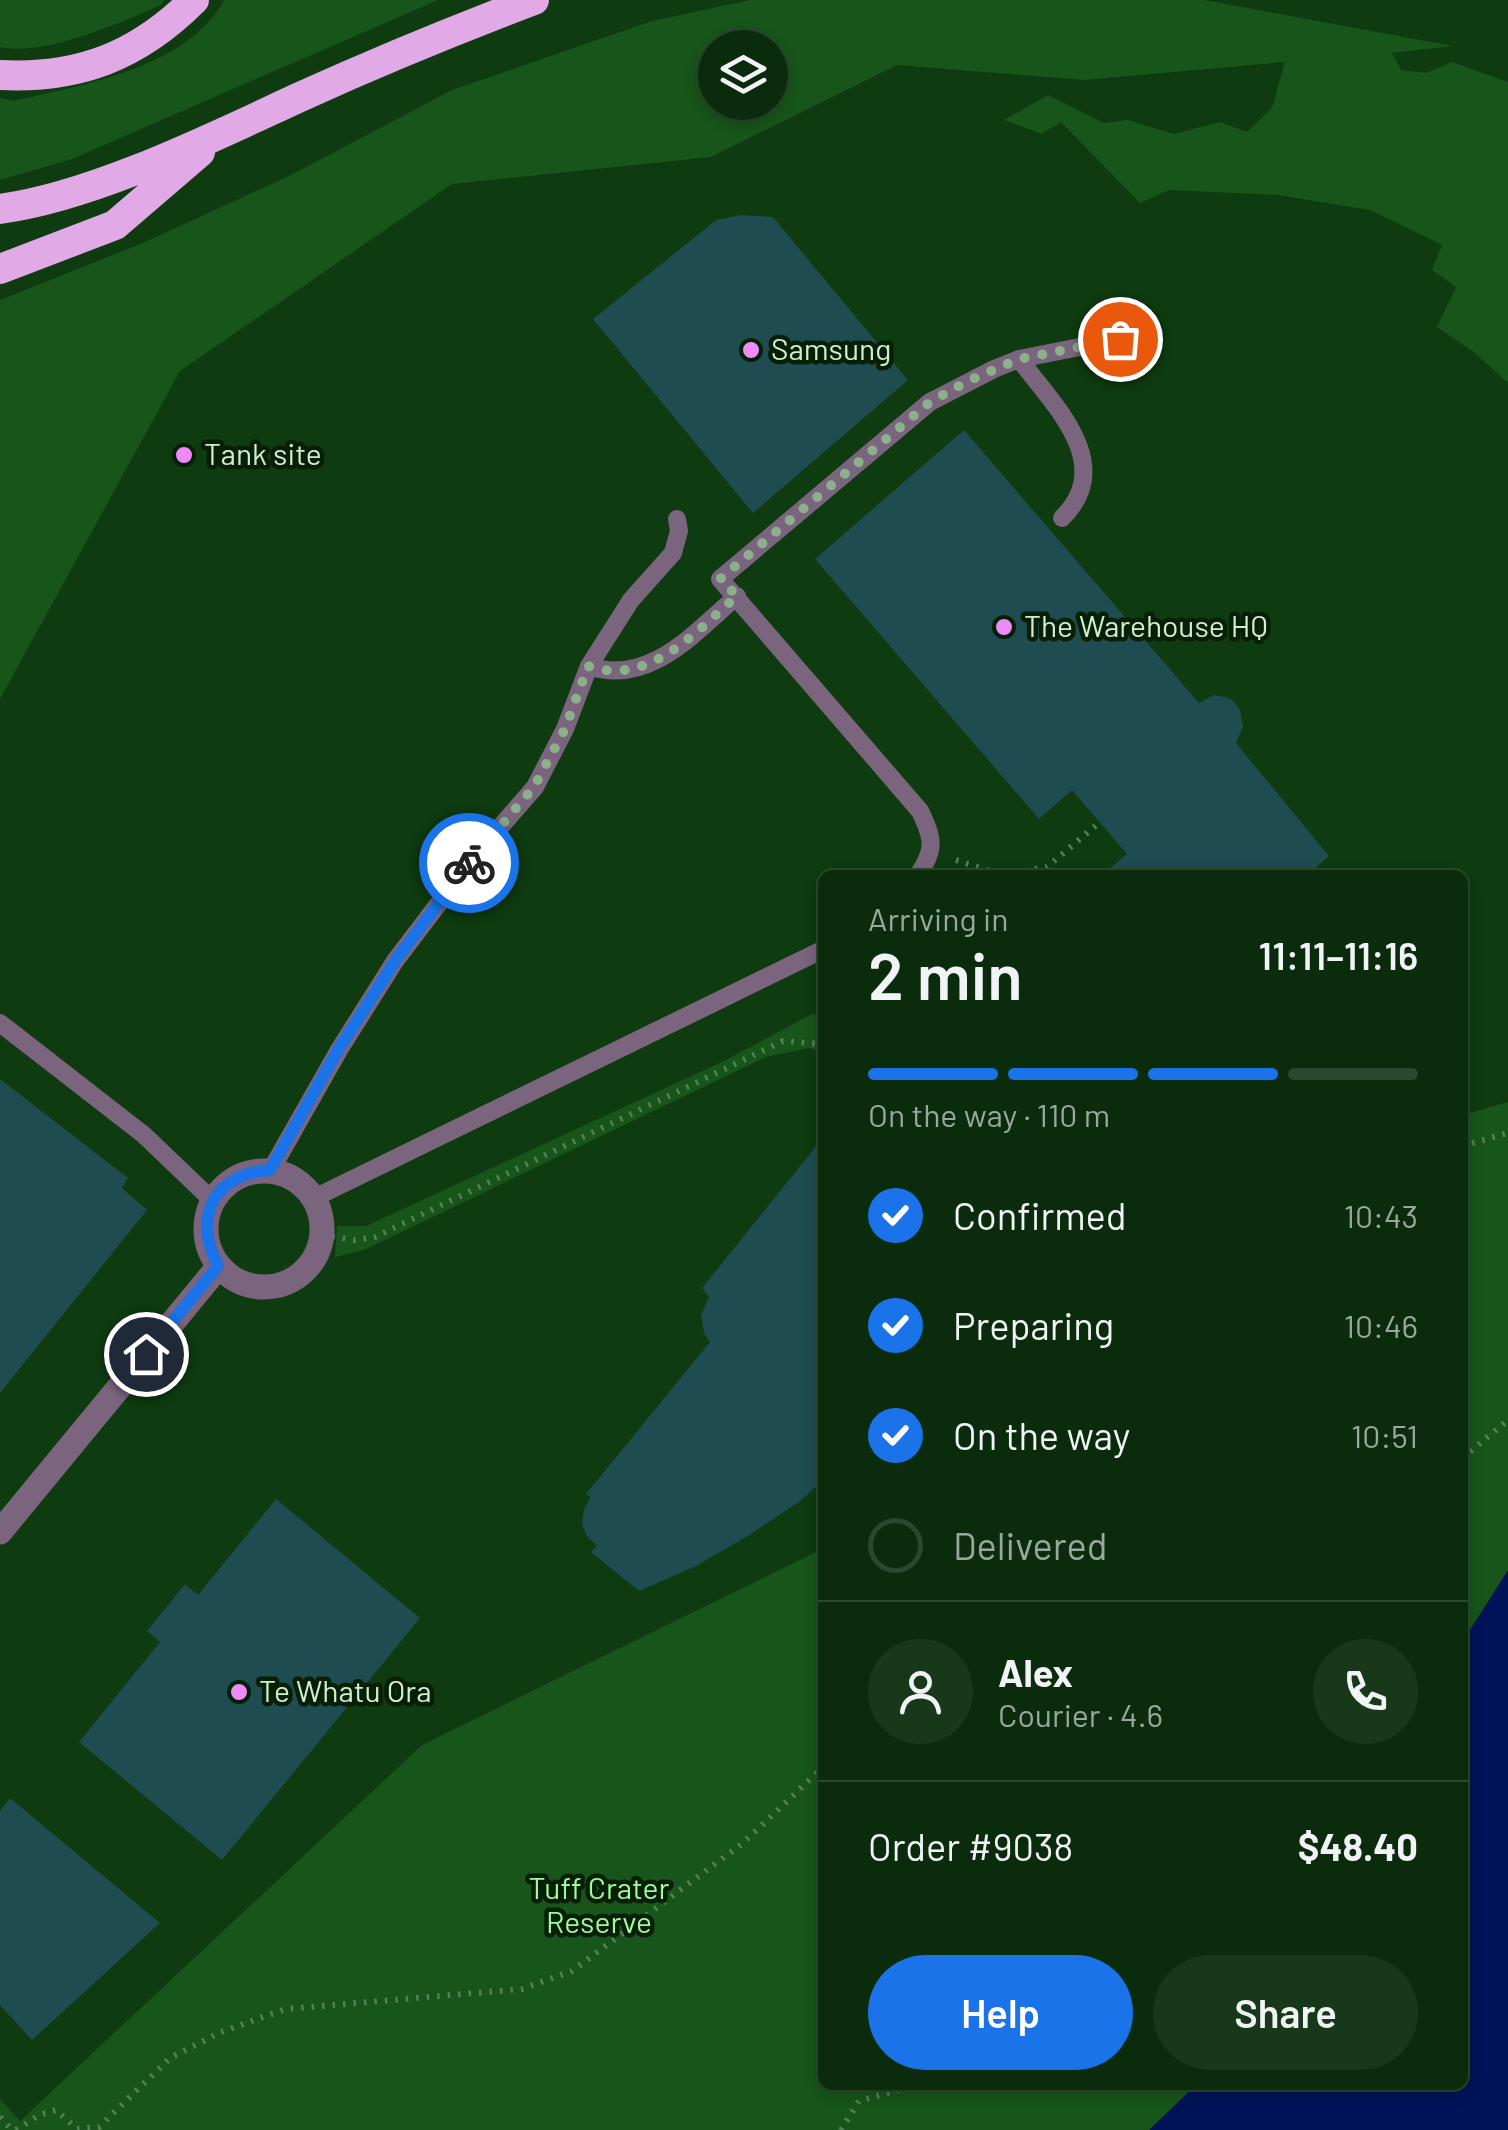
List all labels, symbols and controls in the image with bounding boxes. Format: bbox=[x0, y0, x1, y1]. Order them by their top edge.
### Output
map controls bbox=[698, 30, 788, 120]
button: layers bbox=[698, 30, 788, 120]
pin bbox=[1078, 297, 1163, 382]
icon: bag bbox=[1093, 312, 1148, 367]
place label: Samsung bbox=[771, 330, 891, 366]
marker: Samsung bbox=[740, 339, 762, 361]
place label: Tank site bbox=[204, 435, 322, 471]
marker: Tank site bbox=[173, 444, 195, 466]
place label: The Warehouse HQ bbox=[1024, 607, 1268, 643]
marker: The Warehouse HQ bbox=[993, 616, 1015, 638]
courier bbox=[419, 813, 519, 913]
icon: bike bbox=[442, 836, 497, 891]
text: Arriving in bbox=[868, 899, 1008, 937]
text: 11:11–11:16 bbox=[1259, 932, 1418, 978]
text: 2 min bbox=[868, 935, 1023, 1013]
text: On the way · 110 m bbox=[868, 1095, 1110, 1133]
icon: check bbox=[868, 1188, 923, 1243]
text: Confirmed bbox=[953, 1192, 1126, 1238]
text: 10:43 bbox=[1344, 1196, 1418, 1234]
icon: check bbox=[868, 1298, 923, 1353]
text: Preparing bbox=[953, 1302, 1114, 1348]
text: 10:46 bbox=[1344, 1306, 1418, 1344]
pin bbox=[104, 1312, 189, 1397]
icon: home bbox=[119, 1327, 174, 1382]
icon: check bbox=[868, 1408, 923, 1463]
text: On the way bbox=[953, 1412, 1130, 1458]
text: 10:51 bbox=[1351, 1416, 1418, 1454]
text: Delivered bbox=[953, 1522, 1107, 1568]
button: person bbox=[868, 1639, 973, 1744]
button: phone bbox=[1313, 1639, 1418, 1744]
text: Alex bbox=[998, 1649, 1073, 1695]
place label: Te Whatu Ora bbox=[259, 1672, 432, 1708]
marker: Te Whatu Ora bbox=[228, 1681, 250, 1703]
text: Courier · 4.6 bbox=[998, 1695, 1163, 1733]
text: Order #9038 bbox=[868, 1823, 1073, 1869]
text: $48.40 bbox=[1298, 1823, 1418, 1869]
park label: Tuff Crater Reserve bbox=[529, 1869, 670, 1939]
button: Help bbox=[868, 1955, 1133, 2070]
button: Share bbox=[1153, 1955, 1418, 2070]

